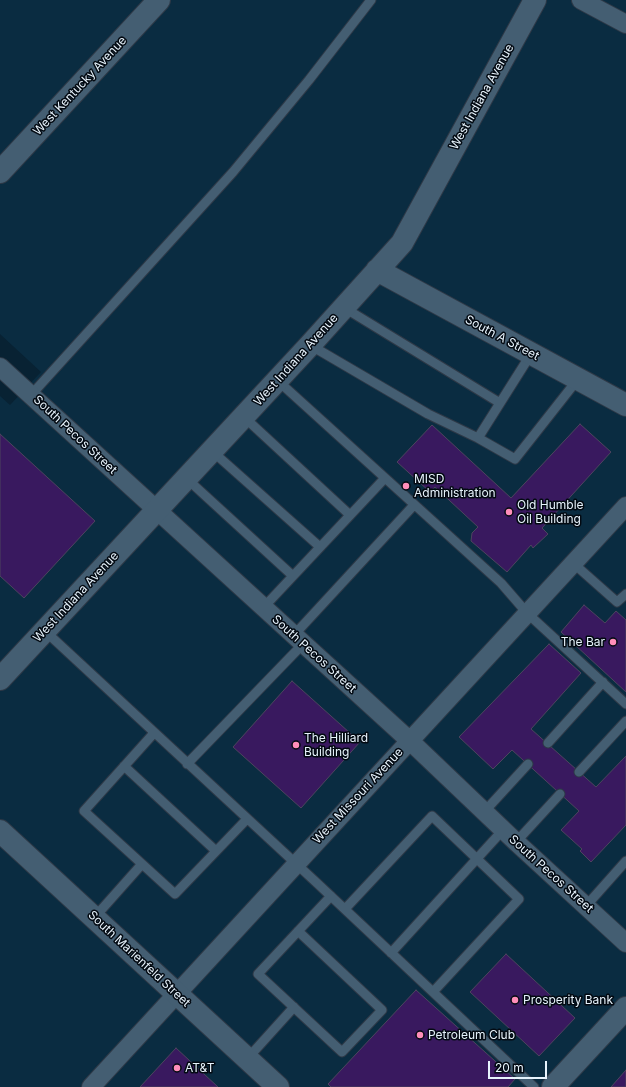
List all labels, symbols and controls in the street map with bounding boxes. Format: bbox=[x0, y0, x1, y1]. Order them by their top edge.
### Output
street label: West Kentucky Avenue bbox=[30, 33, 130, 139]
street label: West Indiana Avenue bbox=[447, 42, 517, 152]
street label: West Indiana Avenue bbox=[251, 311, 341, 409]
street label: South A Street bbox=[462, 312, 542, 364]
street label: South Pecos Street bbox=[30, 393, 120, 477]
place label: MISD Administration bbox=[414, 472, 496, 500]
marker: MISD Administration bbox=[401, 481, 411, 491]
place label: Old Humble Oil Building bbox=[517, 498, 584, 526]
marker: Old Humble Oil Building bbox=[504, 507, 514, 517]
street label: West Indiana Avenue bbox=[30, 549, 122, 645]
street label: South Pecos Street bbox=[269, 612, 359, 696]
place label: The Bar bbox=[561, 635, 605, 649]
marker: The Bar bbox=[608, 637, 618, 647]
place label: The Hilliard Building bbox=[304, 731, 368, 759]
marker: The Hilliard Building bbox=[291, 740, 301, 750]
street label: West Missouri Avenue bbox=[310, 745, 406, 847]
street label: South Pecos Street bbox=[506, 832, 596, 916]
street label: South Marienfeld Street bbox=[85, 908, 193, 1010]
place label: Prosperity Bank bbox=[523, 993, 613, 1007]
marker: Prosperity Bank bbox=[510, 995, 520, 1005]
place label: Petroleum Club bbox=[428, 1028, 515, 1042]
marker: Petroleum Club bbox=[415, 1030, 425, 1040]
scale bar bbox=[490, 1053, 549, 1079]
text: 20 m bbox=[495, 1060, 524, 1075]
place label: AT&T bbox=[185, 1061, 214, 1075]
marker: AT&T bbox=[172, 1063, 182, 1073]

